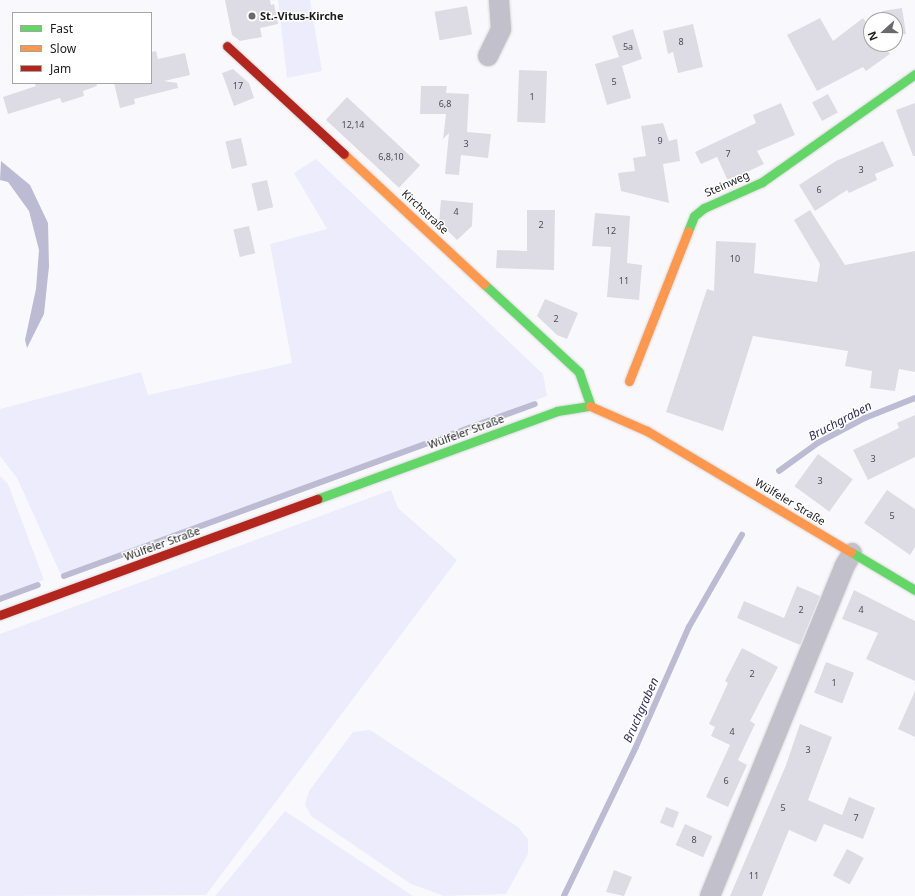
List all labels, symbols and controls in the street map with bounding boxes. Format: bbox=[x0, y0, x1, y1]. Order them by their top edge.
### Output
place label: St.-Vitus-Kirche bbox=[260, 9, 344, 23]
marker: St.-Vitus-Kirche bbox=[247, 11, 257, 21]
legend bbox=[12, 12, 152, 84]
north arrow bbox=[863, 12, 903, 52]
text: Fast bbox=[50, 20, 73, 37]
text: N bbox=[864, 29, 881, 43]
house number: 8 bbox=[678, 37, 684, 47]
text: Slow bbox=[50, 40, 76, 57]
house number: 5a bbox=[623, 42, 633, 52]
text: Jam bbox=[50, 60, 71, 77]
house number: 5 bbox=[611, 77, 617, 87]
house number: 17 bbox=[233, 81, 243, 91]
house number: 1 bbox=[529, 92, 535, 102]
house number: 6,8 bbox=[439, 99, 451, 109]
house number: 12,14 bbox=[341, 120, 365, 130]
house number: 9 bbox=[657, 136, 663, 146]
house number: 3 bbox=[463, 139, 469, 149]
house number: 7 bbox=[725, 149, 731, 159]
house number: 6,8,10 bbox=[378, 152, 404, 162]
house number: 3 bbox=[858, 165, 864, 175]
street label: Steinweg bbox=[703, 168, 751, 200]
house number: 6 bbox=[816, 185, 822, 195]
street label: Kirchstraße bbox=[399, 187, 451, 237]
house number: 4 bbox=[453, 207, 459, 217]
house number: 2 bbox=[538, 220, 544, 230]
house number: 12 bbox=[606, 226, 616, 236]
house number: 10 bbox=[730, 254, 740, 264]
house number: 11 bbox=[619, 276, 629, 286]
house number: 2 bbox=[553, 314, 559, 324]
water label: Bruchgraben bbox=[806, 398, 874, 444]
street label: Wülfeler Straße bbox=[426, 412, 506, 452]
house number: 3 bbox=[870, 454, 876, 464]
street label: Wülfeler Straße bbox=[752, 476, 828, 528]
house number: 3 bbox=[817, 476, 823, 486]
house number: 5 bbox=[889, 511, 895, 521]
street label: Wülfeler Straße bbox=[122, 524, 202, 564]
house number: 2 bbox=[798, 605, 804, 615]
house number: 4 bbox=[858, 605, 864, 615]
house number: 2 bbox=[749, 669, 755, 679]
water label: Bruchgraben bbox=[620, 675, 662, 745]
house number: 1 bbox=[831, 678, 837, 688]
house number: 4 bbox=[729, 727, 735, 737]
house number: 3 bbox=[805, 745, 811, 755]
house number: 6 bbox=[723, 776, 729, 786]
house number: 5 bbox=[780, 803, 786, 813]
house number: 7 bbox=[853, 813, 859, 823]
house number: 8 bbox=[691, 835, 697, 845]
house number: 11 bbox=[749, 871, 759, 881]

